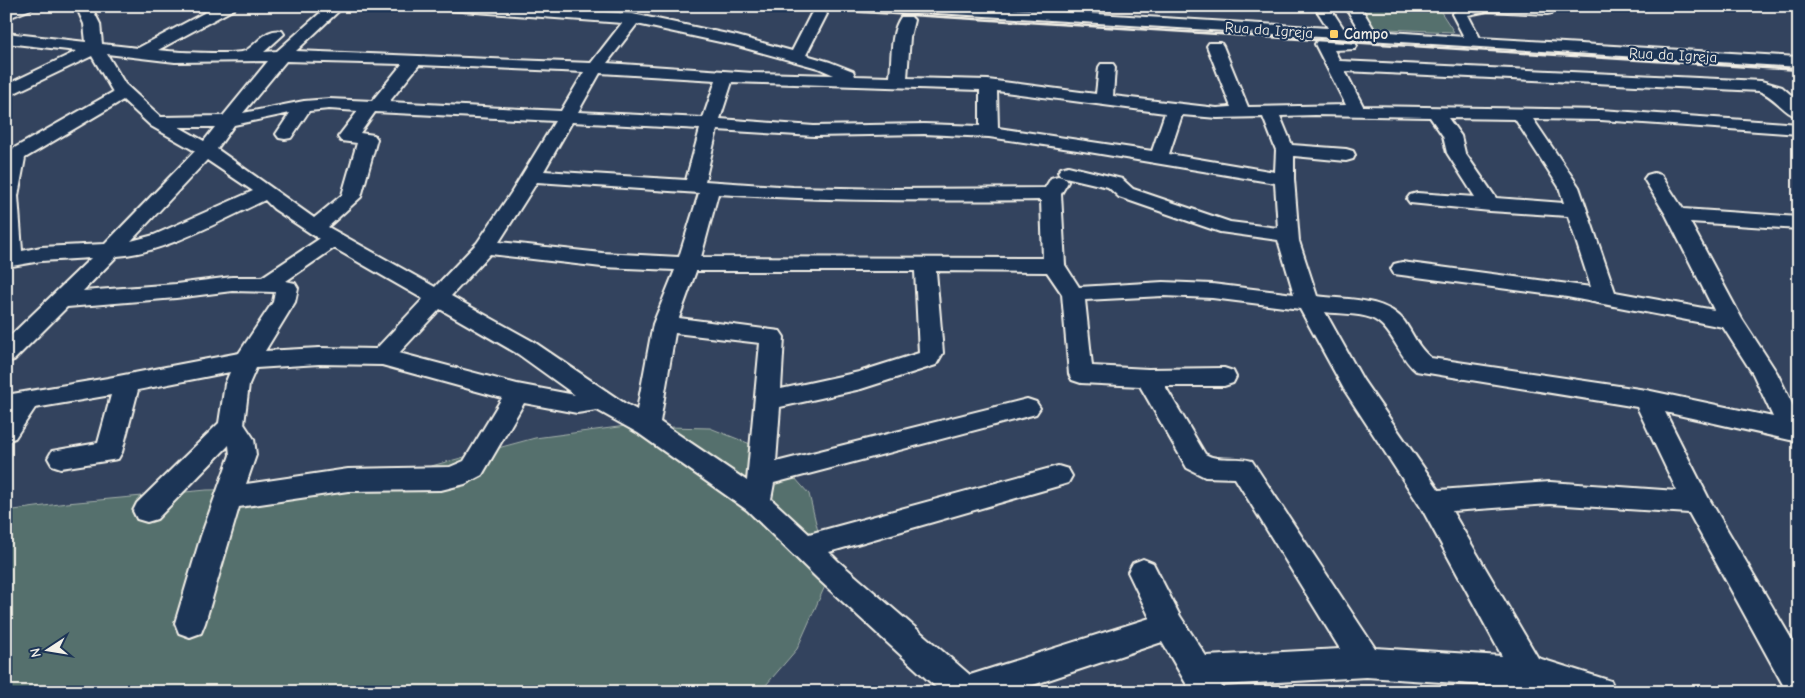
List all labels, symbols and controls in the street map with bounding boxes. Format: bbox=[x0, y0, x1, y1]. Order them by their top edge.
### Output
street label: Rua da Igreja bbox=[1224, 18, 1314, 42]
place label: Campo bbox=[1344, 25, 1388, 43]
marker: Campo bbox=[1328, 28, 1340, 40]
street label: Rua da Igreja bbox=[1628, 44, 1718, 66]
north arrow bbox=[22, 626, 72, 676]
text: N bbox=[27, 646, 45, 659]

